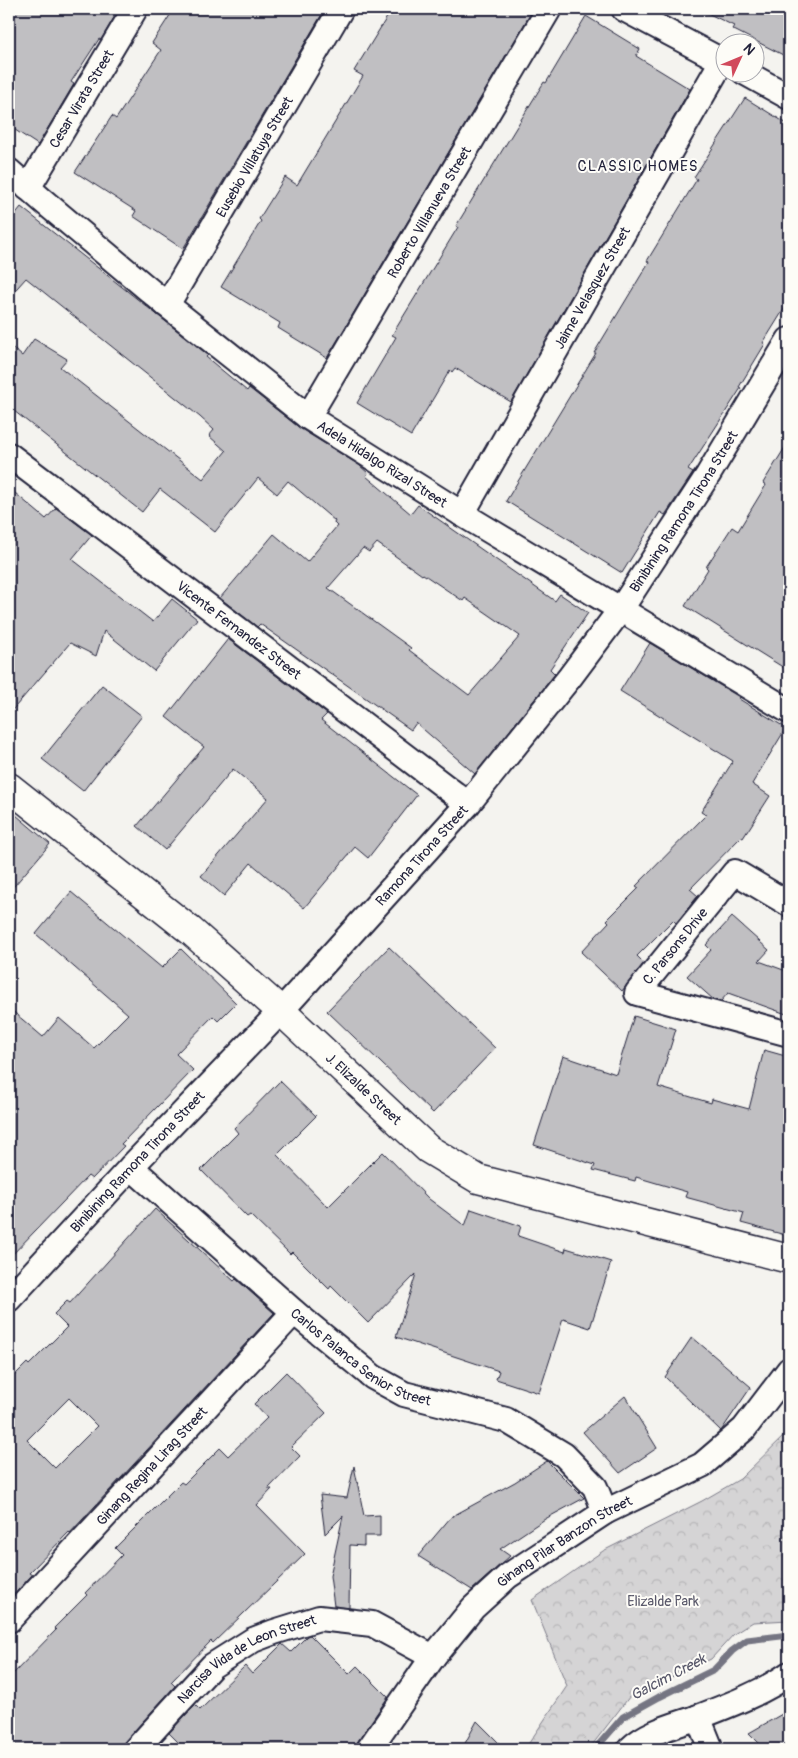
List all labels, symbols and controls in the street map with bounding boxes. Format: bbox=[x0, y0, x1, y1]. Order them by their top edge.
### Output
north arrow bbox=[716, 32, 766, 82]
text: N bbox=[740, 40, 758, 59]
street label: Cesar Virata Street bbox=[46, 46, 118, 151]
street label: Eusebio Villatuya Street bbox=[212, 93, 297, 221]
street label: Roberto Villanueva Street bbox=[384, 143, 475, 281]
district label: CLASSIC HOMES bbox=[577, 157, 699, 176]
street label: Jaime Velasquez Street bbox=[551, 223, 634, 352]
street label: Adela Hidalgo Rizal Street bbox=[314, 417, 450, 512]
street label: Binibining Ramona Tirona Street bbox=[626, 427, 742, 596]
street label: Vicente Fernandez Street bbox=[173, 577, 305, 683]
street label: Ramona Tirona Street bbox=[372, 801, 472, 910]
street label: C. Parsons Drive bbox=[639, 904, 712, 988]
street label: J. Elizalde Street bbox=[322, 1050, 405, 1129]
street label: Binibining Ramona Tirona Street bbox=[67, 1087, 209, 1236]
street label: Carlos Palanca Senior Street bbox=[287, 1305, 433, 1410]
street label: Ginang Regina Lirag Street bbox=[93, 1403, 211, 1529]
street label: Ginang Pilar Banzon Street bbox=[493, 1492, 635, 1591]
park label: Elizalde Park bbox=[627, 1593, 699, 1610]
street label: Narcisa Vida de Leon Street bbox=[174, 1611, 318, 1707]
water label: Galcim Creek bbox=[627, 1649, 711, 1705]

